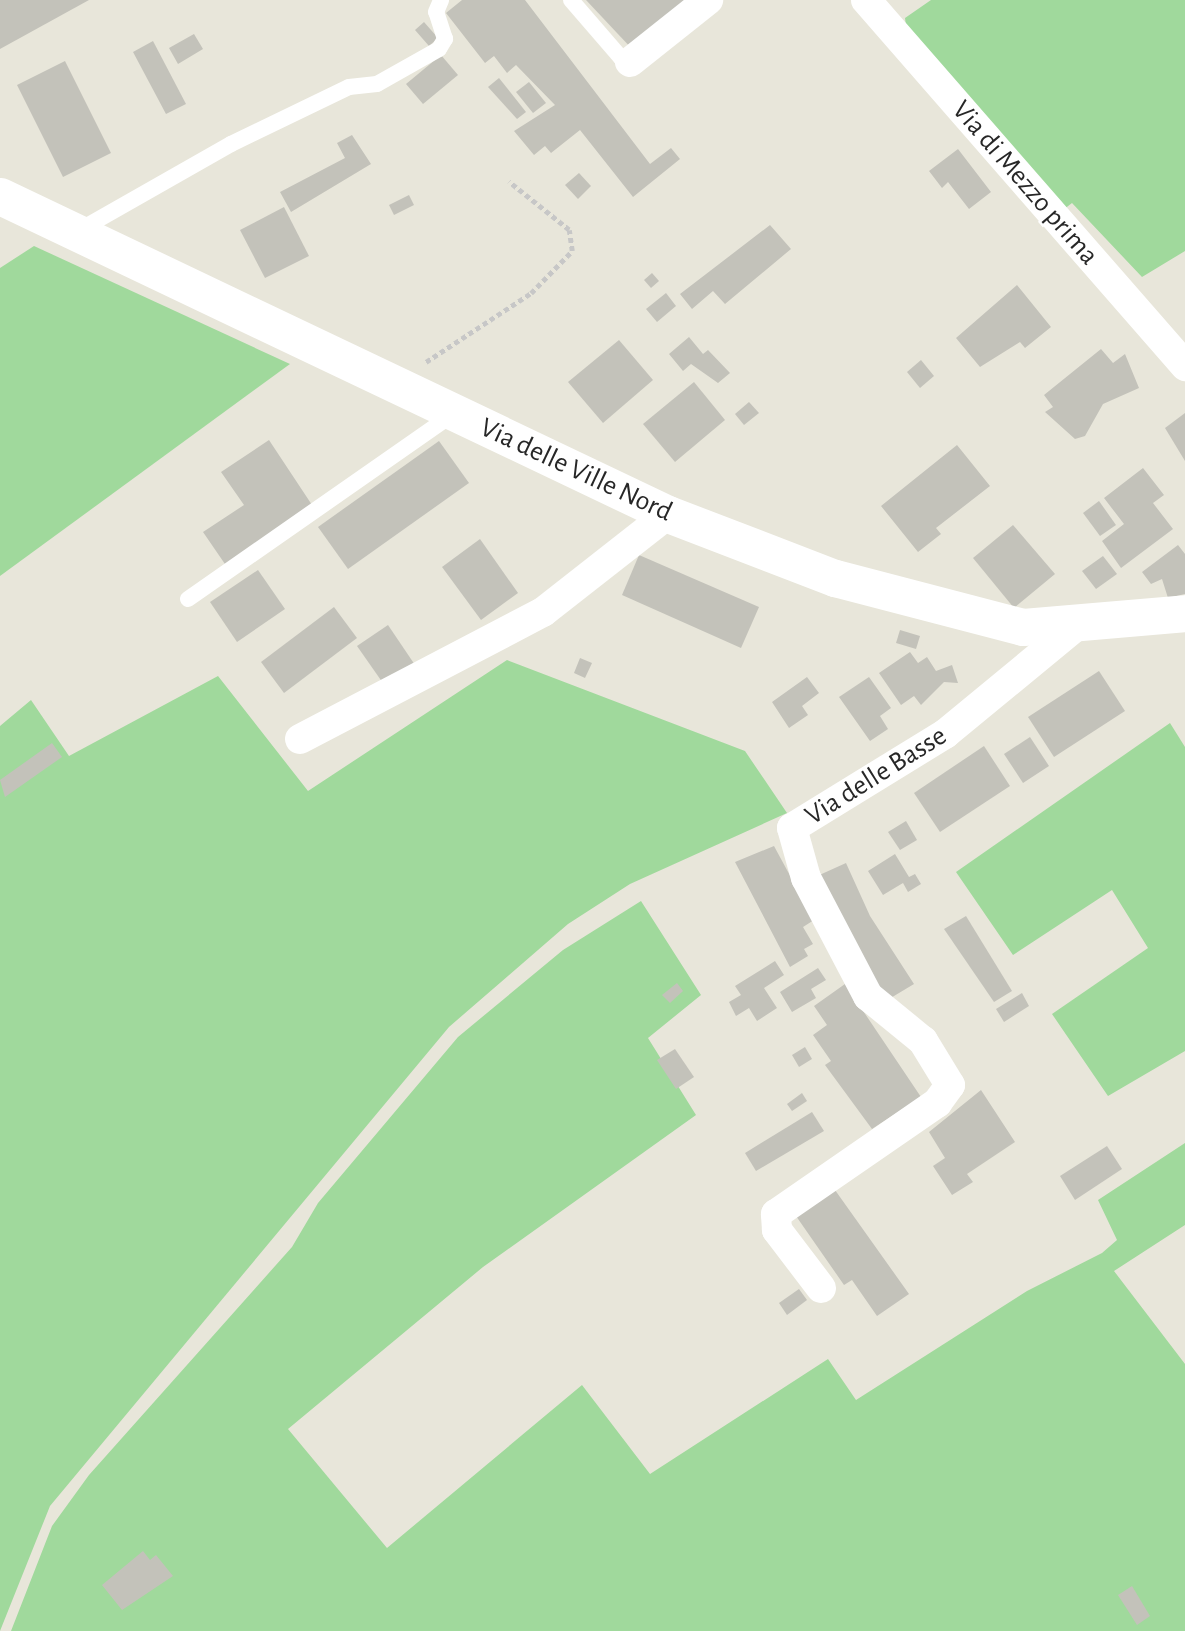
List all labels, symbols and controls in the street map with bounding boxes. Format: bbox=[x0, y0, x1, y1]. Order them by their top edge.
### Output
street label: Via di Mezzo prima bbox=[945, 94, 1105, 272]
street label: Via delle Ville Nord bbox=[474, 411, 678, 529]
street label: Via delle Basse bbox=[799, 719, 953, 833]

